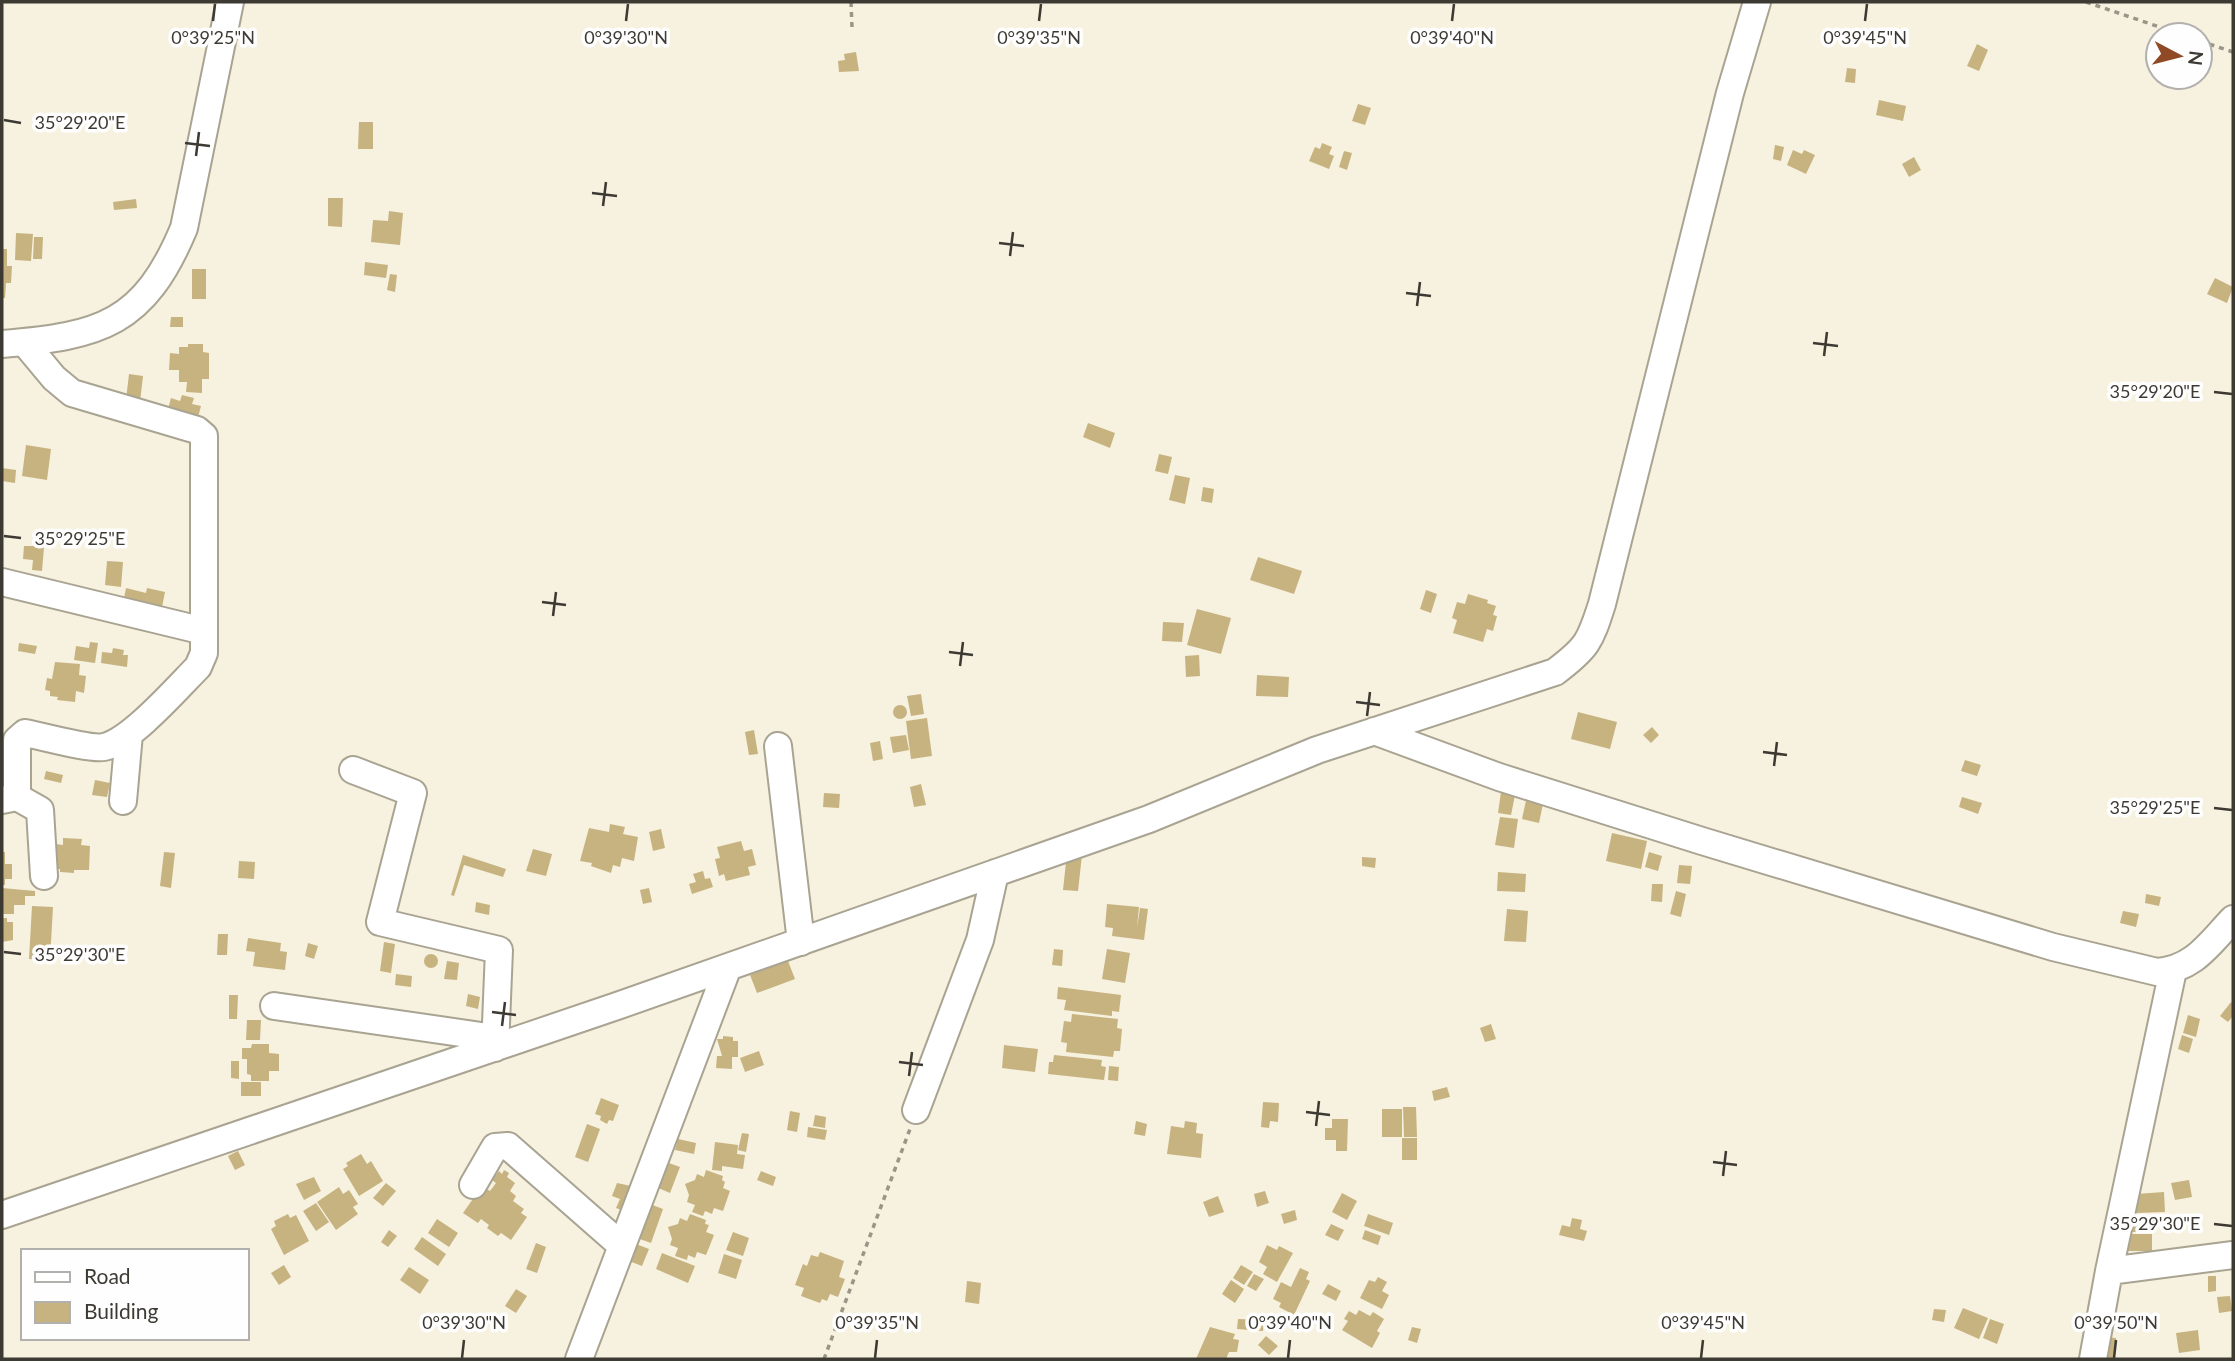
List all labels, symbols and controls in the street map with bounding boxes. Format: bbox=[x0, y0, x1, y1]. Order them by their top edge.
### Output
north arrow bbox=[2144, 21, 2214, 91]
text: 0°39'25"N bbox=[171, 26, 255, 48]
text: 0°39'30"N bbox=[584, 26, 668, 48]
text: 0°39'35"N bbox=[997, 26, 1081, 48]
text: 0°39'40"N bbox=[1410, 26, 1494, 48]
text: 0°39'45"N bbox=[1823, 26, 1907, 48]
text: N bbox=[2184, 49, 2209, 67]
text: 35°29'20"E bbox=[35, 111, 125, 133]
text: 35°29'20"E bbox=[2110, 380, 2200, 402]
text: 35°29'25"E bbox=[35, 527, 125, 549]
text: 35°29'25"E bbox=[2110, 796, 2200, 818]
text: 35°29'30"E bbox=[35, 943, 125, 965]
text: 35°29'30"E bbox=[2110, 1212, 2200, 1234]
legend bbox=[21, 1249, 248, 1340]
text: Road bbox=[84, 1263, 131, 1288]
text: Building bbox=[84, 1298, 159, 1323]
text: 0°39'30"N bbox=[422, 1311, 506, 1333]
text: 0°39'35"N bbox=[835, 1311, 919, 1333]
text: 0°39'40"N bbox=[1248, 1311, 1332, 1333]
text: 0°39'45"N bbox=[1661, 1311, 1745, 1333]
text: 0°39'50"N bbox=[2074, 1311, 2158, 1333]

